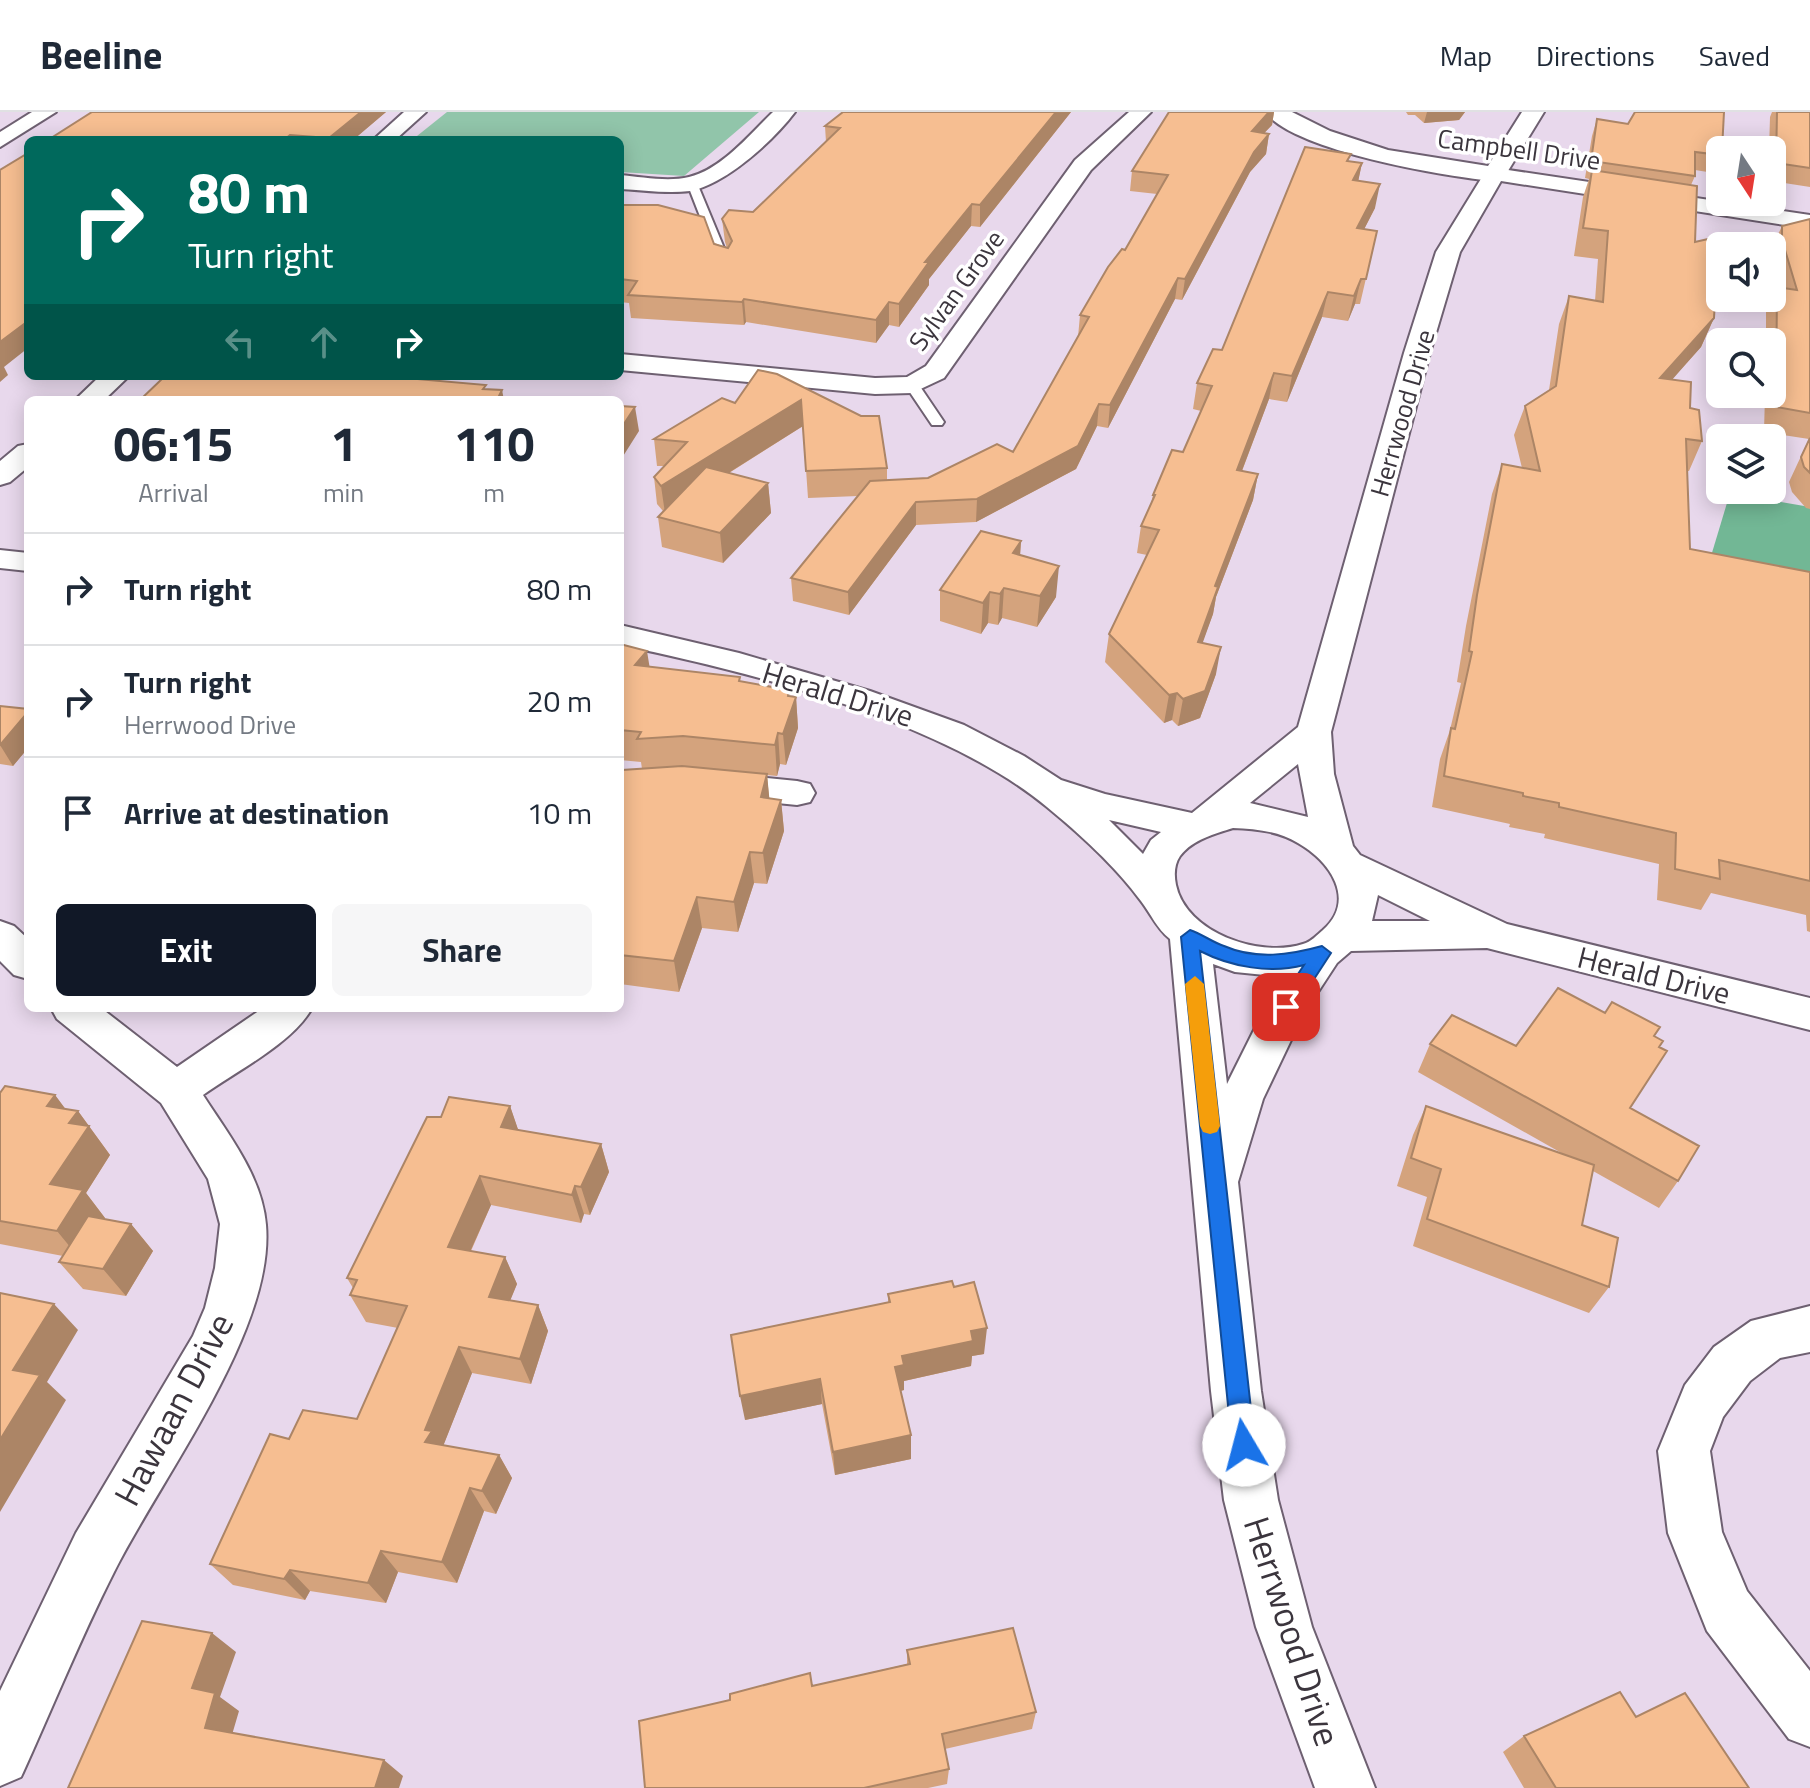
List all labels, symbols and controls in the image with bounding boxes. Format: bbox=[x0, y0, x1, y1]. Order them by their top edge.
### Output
text: Beeline bbox=[40, 26, 162, 84]
text: Map bbox=[1440, 34, 1492, 77]
text: Directions bbox=[1536, 34, 1655, 77]
text: Saved bbox=[1699, 34, 1770, 77]
street label: Campbell Drive bbox=[1435, 118, 1603, 180]
north arrow bbox=[1706, 136, 1786, 216]
map controls bbox=[1706, 136, 1786, 504]
text: 80 m bbox=[188, 150, 310, 235]
icon: right bbox=[56, 168, 160, 272]
street label: Sylvan Grove bbox=[899, 221, 1013, 359]
text: Turn right bbox=[188, 227, 333, 282]
button: sound bbox=[1706, 232, 1786, 312]
icon: left bbox=[218, 320, 262, 364]
icon: ahead bbox=[302, 320, 346, 364]
icon: right bbox=[386, 320, 430, 364]
street label: Herrwood Drive bbox=[1360, 325, 1444, 501]
button: search bbox=[1706, 328, 1786, 408]
text: 06:15 bbox=[114, 407, 233, 480]
text: 1 bbox=[330, 407, 357, 480]
text: 110 bbox=[454, 407, 534, 480]
button: layers bbox=[1706, 424, 1786, 504]
text: Arrival bbox=[138, 473, 209, 512]
text: min bbox=[323, 473, 364, 512]
text: m bbox=[483, 473, 505, 512]
text: Turn right bbox=[124, 566, 252, 612]
text: 80 m bbox=[527, 566, 592, 612]
icon: right bbox=[56, 567, 100, 611]
street label: Herald Drive bbox=[757, 649, 919, 739]
text: Turn right bbox=[124, 659, 252, 705]
text: 20 m bbox=[527, 678, 592, 724]
icon: right bbox=[56, 679, 100, 723]
text: Herrwood Drive bbox=[124, 705, 296, 744]
text: Arrive at destination bbox=[124, 790, 389, 836]
text: 10 m bbox=[527, 790, 592, 836]
icon: arrive bbox=[56, 791, 100, 835]
button: Exit bbox=[56, 904, 316, 996]
button: Share bbox=[332, 904, 592, 996]
street label: Herald Drive bbox=[1573, 934, 1735, 1016]
pin bbox=[1252, 973, 1320, 1041]
icon: arrive bbox=[1264, 985, 1308, 1029]
street label: Hawaan Drive bbox=[99, 1303, 247, 1515]
position arrow bbox=[1202, 1403, 1286, 1487]
street label: Herrwood Drive bbox=[1230, 1509, 1356, 1753]

